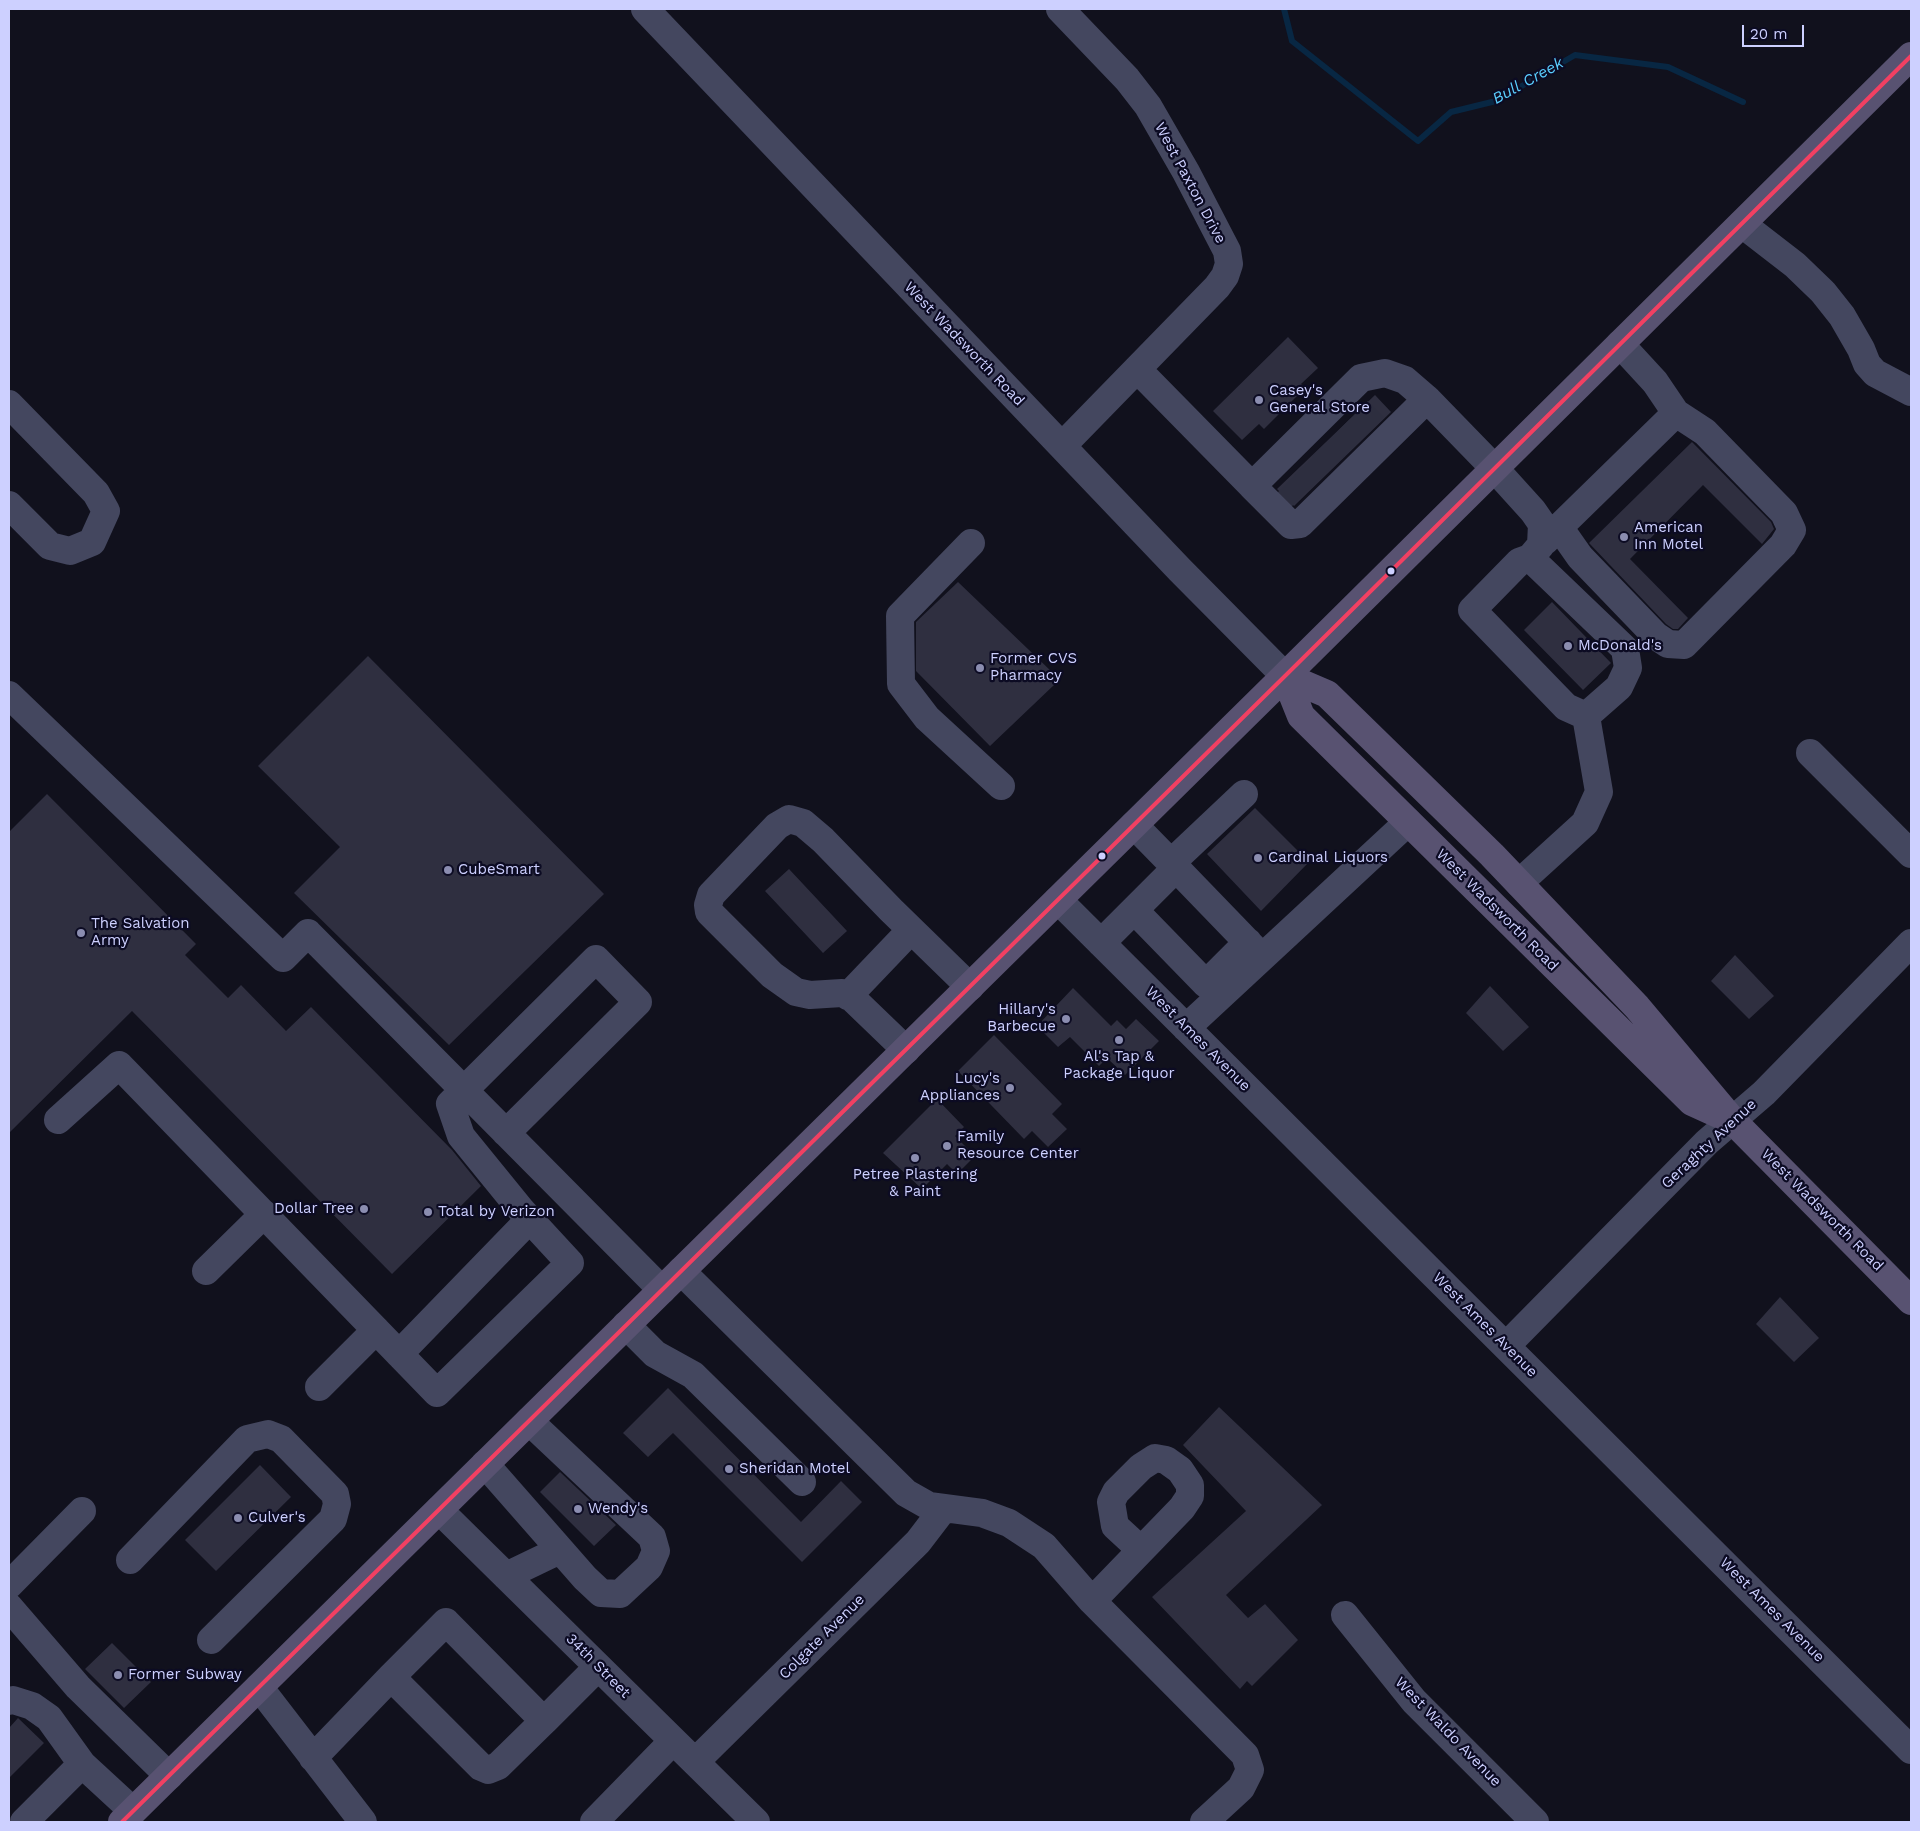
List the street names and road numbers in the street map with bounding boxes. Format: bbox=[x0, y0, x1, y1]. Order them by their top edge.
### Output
street label: West Paxton Drive bbox=[1150, 119, 1230, 247]
street label: West Wadsworth Road bbox=[900, 278, 1028, 410]
street label: West Wadsworth Road bbox=[1432, 845, 1562, 975]
street label: West Ames Avenue bbox=[1142, 983, 1254, 1095]
street label: Geraghty Avenue bbox=[1658, 1095, 1760, 1193]
street label: West Wadsworth Road bbox=[1757, 1145, 1887, 1275]
street label: West Ames Avenue bbox=[1429, 1269, 1541, 1381]
street label: West Ames Avenue bbox=[1716, 1554, 1828, 1666]
street label: Colgate Avenue bbox=[776, 1591, 868, 1683]
street label: 34th Street bbox=[562, 1630, 634, 1702]
street label: West Waldo Avenue bbox=[1391, 1673, 1505, 1791]

